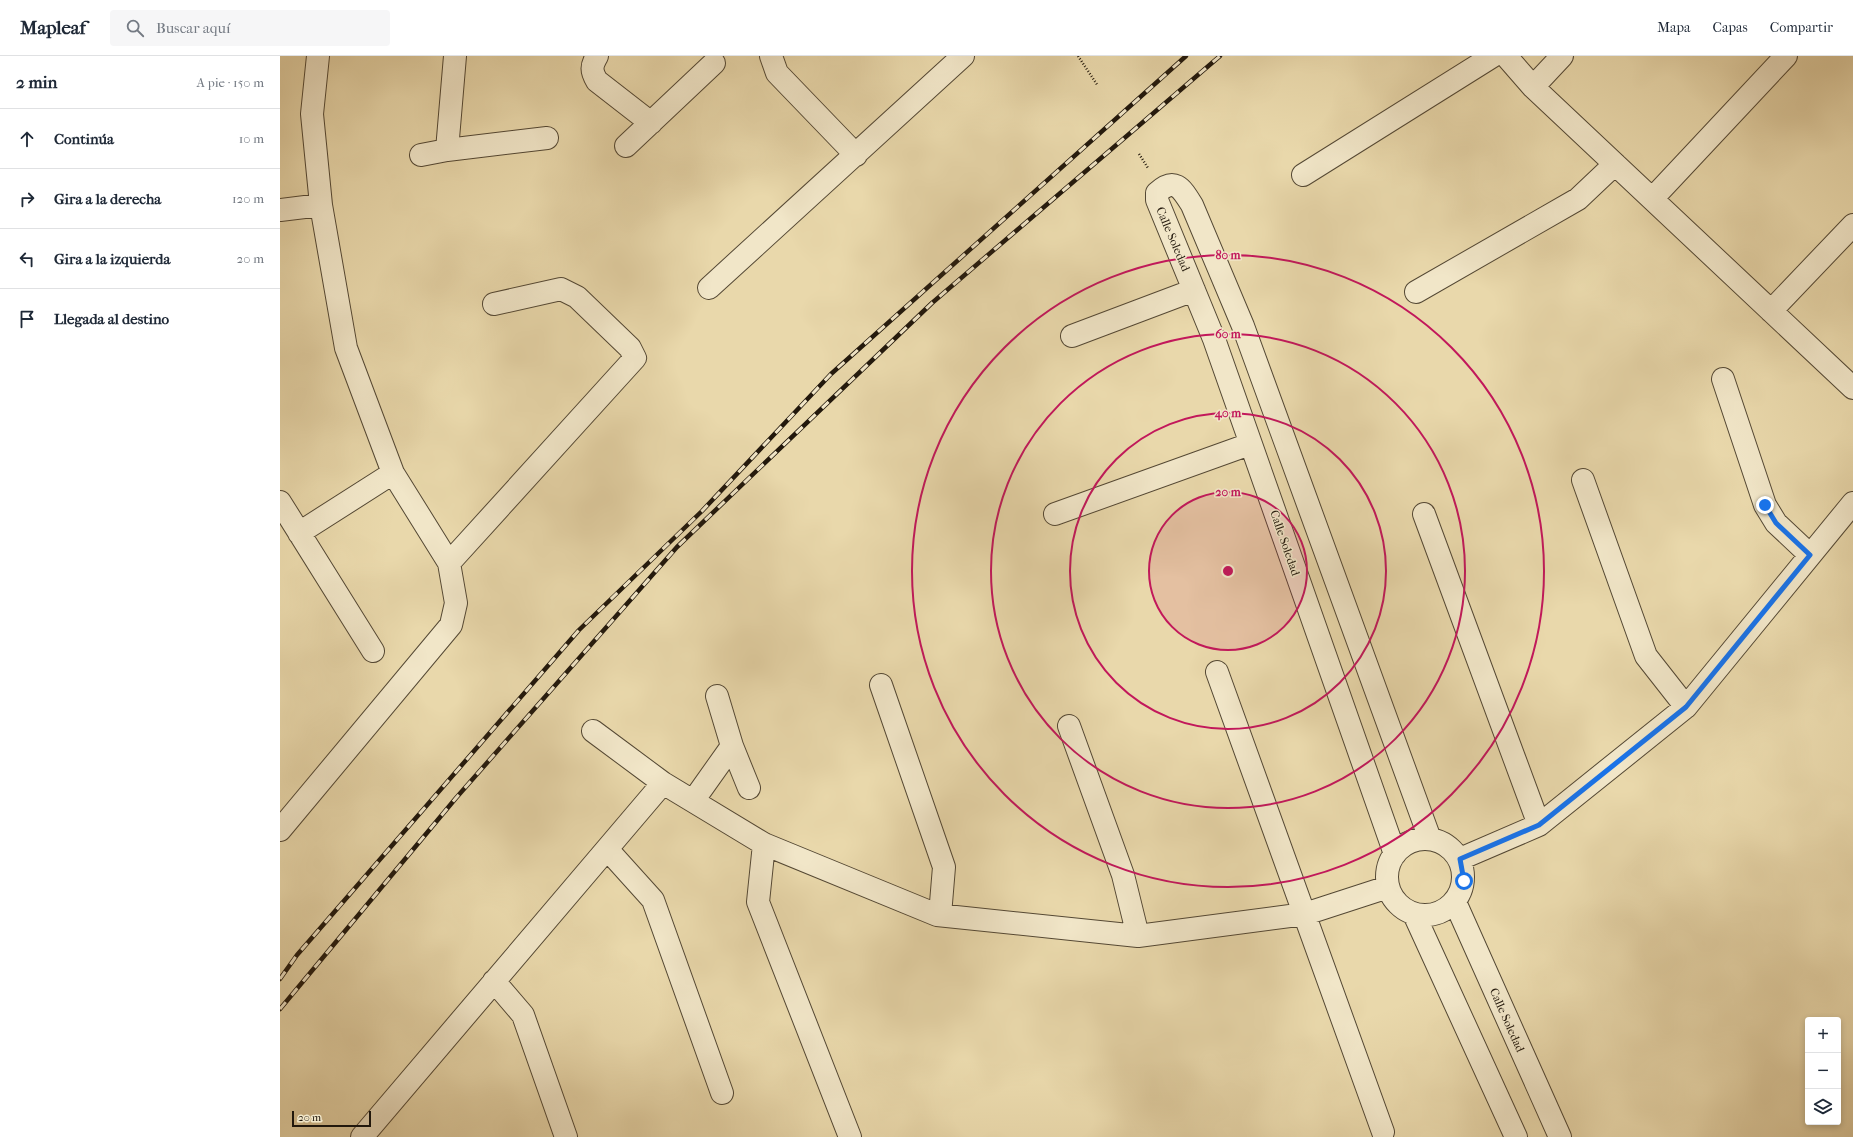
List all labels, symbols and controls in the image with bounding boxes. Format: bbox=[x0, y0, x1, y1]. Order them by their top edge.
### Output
search box bbox=[110, 10, 390, 46]
text: Mapleaf bbox=[20, 17, 86, 39]
icon: search bbox=[124, 17, 146, 39]
text: Buscar aquí bbox=[156, 19, 230, 37]
text: Mapa bbox=[1657, 19, 1691, 36]
text: Capas bbox=[1713, 19, 1748, 36]
text: Compartir bbox=[1770, 19, 1833, 36]
text: 2 min bbox=[16, 72, 57, 92]
text: A pie · 150 m bbox=[196, 75, 264, 90]
icon: ahead bbox=[16, 128, 38, 150]
text: Continúa bbox=[54, 130, 114, 148]
text: 10 m bbox=[239, 131, 264, 146]
icon: right bbox=[16, 188, 38, 210]
text: Gira a la derecha bbox=[54, 190, 161, 208]
text: 120 m bbox=[232, 191, 264, 206]
street label: Calle Soledad bbox=[1153, 205, 1193, 274]
icon: left bbox=[16, 248, 38, 270]
text: 80 m bbox=[1215, 248, 1242, 262]
text: Gira a la izquierda bbox=[54, 250, 170, 268]
text: 20 m bbox=[237, 251, 264, 266]
icon: arrive bbox=[16, 308, 38, 330]
text: Llegada al destino bbox=[54, 310, 169, 328]
text: 60 m bbox=[1215, 327, 1242, 341]
text: 40 m bbox=[1214, 406, 1242, 421]
text: 20 m bbox=[1215, 485, 1242, 499]
route end bbox=[1756, 496, 1774, 514]
street label: Calle Soledad bbox=[1267, 508, 1303, 578]
centre of rings bbox=[1221, 564, 1235, 578]
route start bbox=[1455, 872, 1473, 890]
street label: Calle Soledad bbox=[1487, 986, 1528, 1055]
map controls bbox=[1805, 1017, 1841, 1125]
button: + bbox=[1805, 1017, 1841, 1053]
button: − bbox=[1805, 1053, 1841, 1089]
button: layers bbox=[1805, 1089, 1841, 1125]
scale bar bbox=[292, 1109, 371, 1128]
text: 20 m bbox=[298, 1111, 321, 1124]

